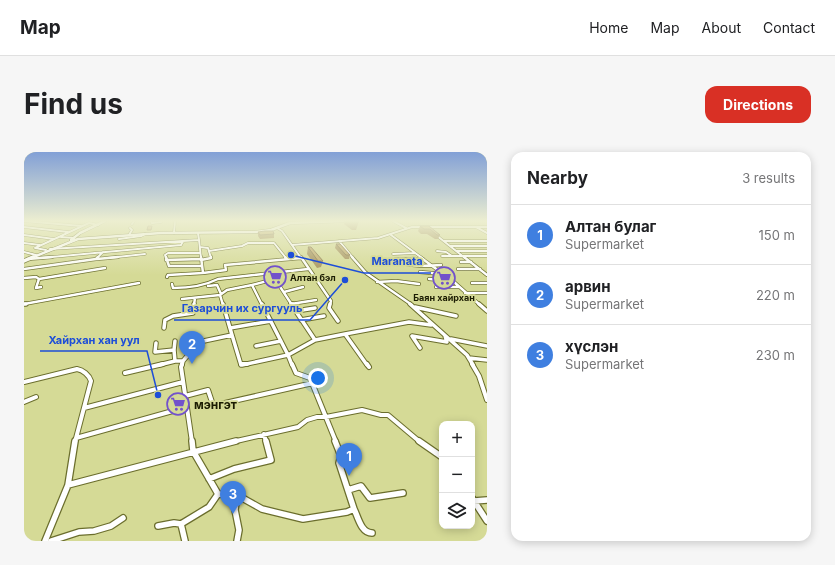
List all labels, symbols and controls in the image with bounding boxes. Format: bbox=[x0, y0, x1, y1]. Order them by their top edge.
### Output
text: Map bbox=[20, 16, 61, 39]
text: Home bbox=[589, 19, 628, 36]
text: Map bbox=[650, 19, 680, 36]
text: About bbox=[702, 19, 741, 36]
text: Contact bbox=[763, 19, 815, 36]
button: Directions bbox=[705, 86, 811, 123]
text: Find us bbox=[24, 87, 123, 121]
text: Nearby bbox=[527, 168, 588, 188]
text: 3 results bbox=[742, 170, 795, 186]
text: Алтан булаг bbox=[565, 217, 656, 236]
text: 1 bbox=[537, 227, 543, 243]
text: 150 m bbox=[759, 227, 795, 243]
text: Supermarket bbox=[565, 236, 644, 252]
callout: Maranata bbox=[364, 250, 431, 273]
text: Maranata bbox=[371, 254, 423, 268]
supermarket icon: Алтан бэл bbox=[262, 264, 288, 290]
supermarket icon: Баян хайрхан bbox=[431, 265, 457, 291]
place label: Алтан бэл bbox=[290, 272, 336, 283]
text: арвин bbox=[565, 277, 611, 296]
text: 2 bbox=[536, 287, 544, 303]
text: 220 m bbox=[756, 287, 795, 303]
place label: Баян хайрхан bbox=[413, 292, 475, 303]
text: Supermarket bbox=[565, 296, 644, 312]
callout: Газарчин их сургууль bbox=[174, 297, 310, 320]
text: Газарчин их сургууль bbox=[182, 301, 303, 315]
callout: Хайрхан хан уул bbox=[40, 328, 147, 351]
pin: 2 bbox=[179, 331, 205, 364]
text: Хайрхан хан уул bbox=[48, 333, 140, 347]
text: хүслэн bbox=[565, 337, 618, 356]
text: 3 bbox=[536, 347, 544, 363]
text: 230 m bbox=[756, 347, 795, 363]
text: Supermarket bbox=[565, 356, 644, 372]
your location bbox=[308, 368, 328, 388]
supermarket icon: мэнгэт bbox=[165, 391, 191, 417]
place label: мэнгэт bbox=[194, 397, 237, 412]
map controls bbox=[439, 421, 475, 529]
button: + bbox=[439, 421, 475, 457]
pin: 1 bbox=[336, 443, 362, 476]
button: − bbox=[439, 457, 475, 493]
pin: 3 bbox=[220, 481, 246, 514]
button: layers bbox=[439, 493, 475, 529]

